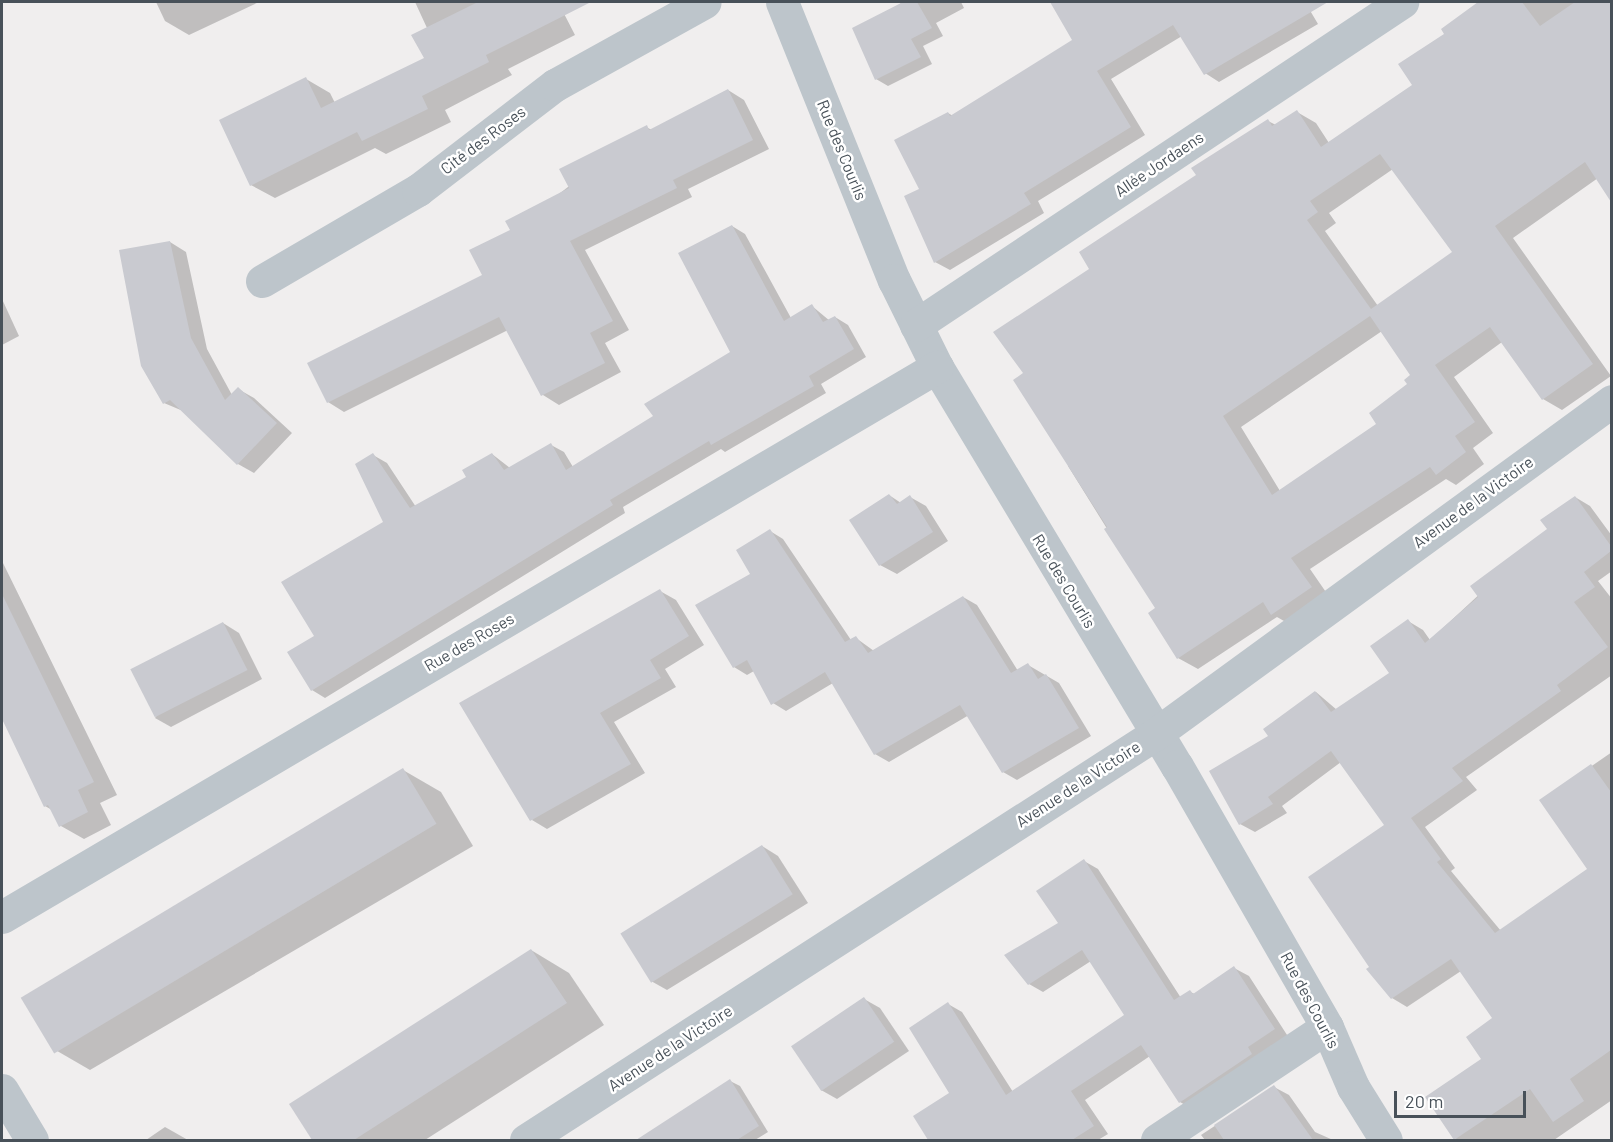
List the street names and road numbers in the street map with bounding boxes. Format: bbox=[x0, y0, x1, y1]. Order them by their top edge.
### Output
street label: Rue des Courlis bbox=[813, 97, 871, 203]
street label: Cité des Roses bbox=[437, 102, 529, 178]
street label: Allée Jordaens bbox=[1111, 127, 1207, 201]
street label: Avenue de la Victoire bbox=[1409, 452, 1537, 552]
street label: Rue des Courlis bbox=[1028, 530, 1100, 632]
street label: Rue des Roses bbox=[421, 609, 517, 675]
street label: Avenue de la Victoire bbox=[1012, 737, 1144, 831]
street label: Rue des Courlis bbox=[1277, 949, 1343, 1051]
street label: Avenue de la Victoire bbox=[604, 1001, 736, 1095]

